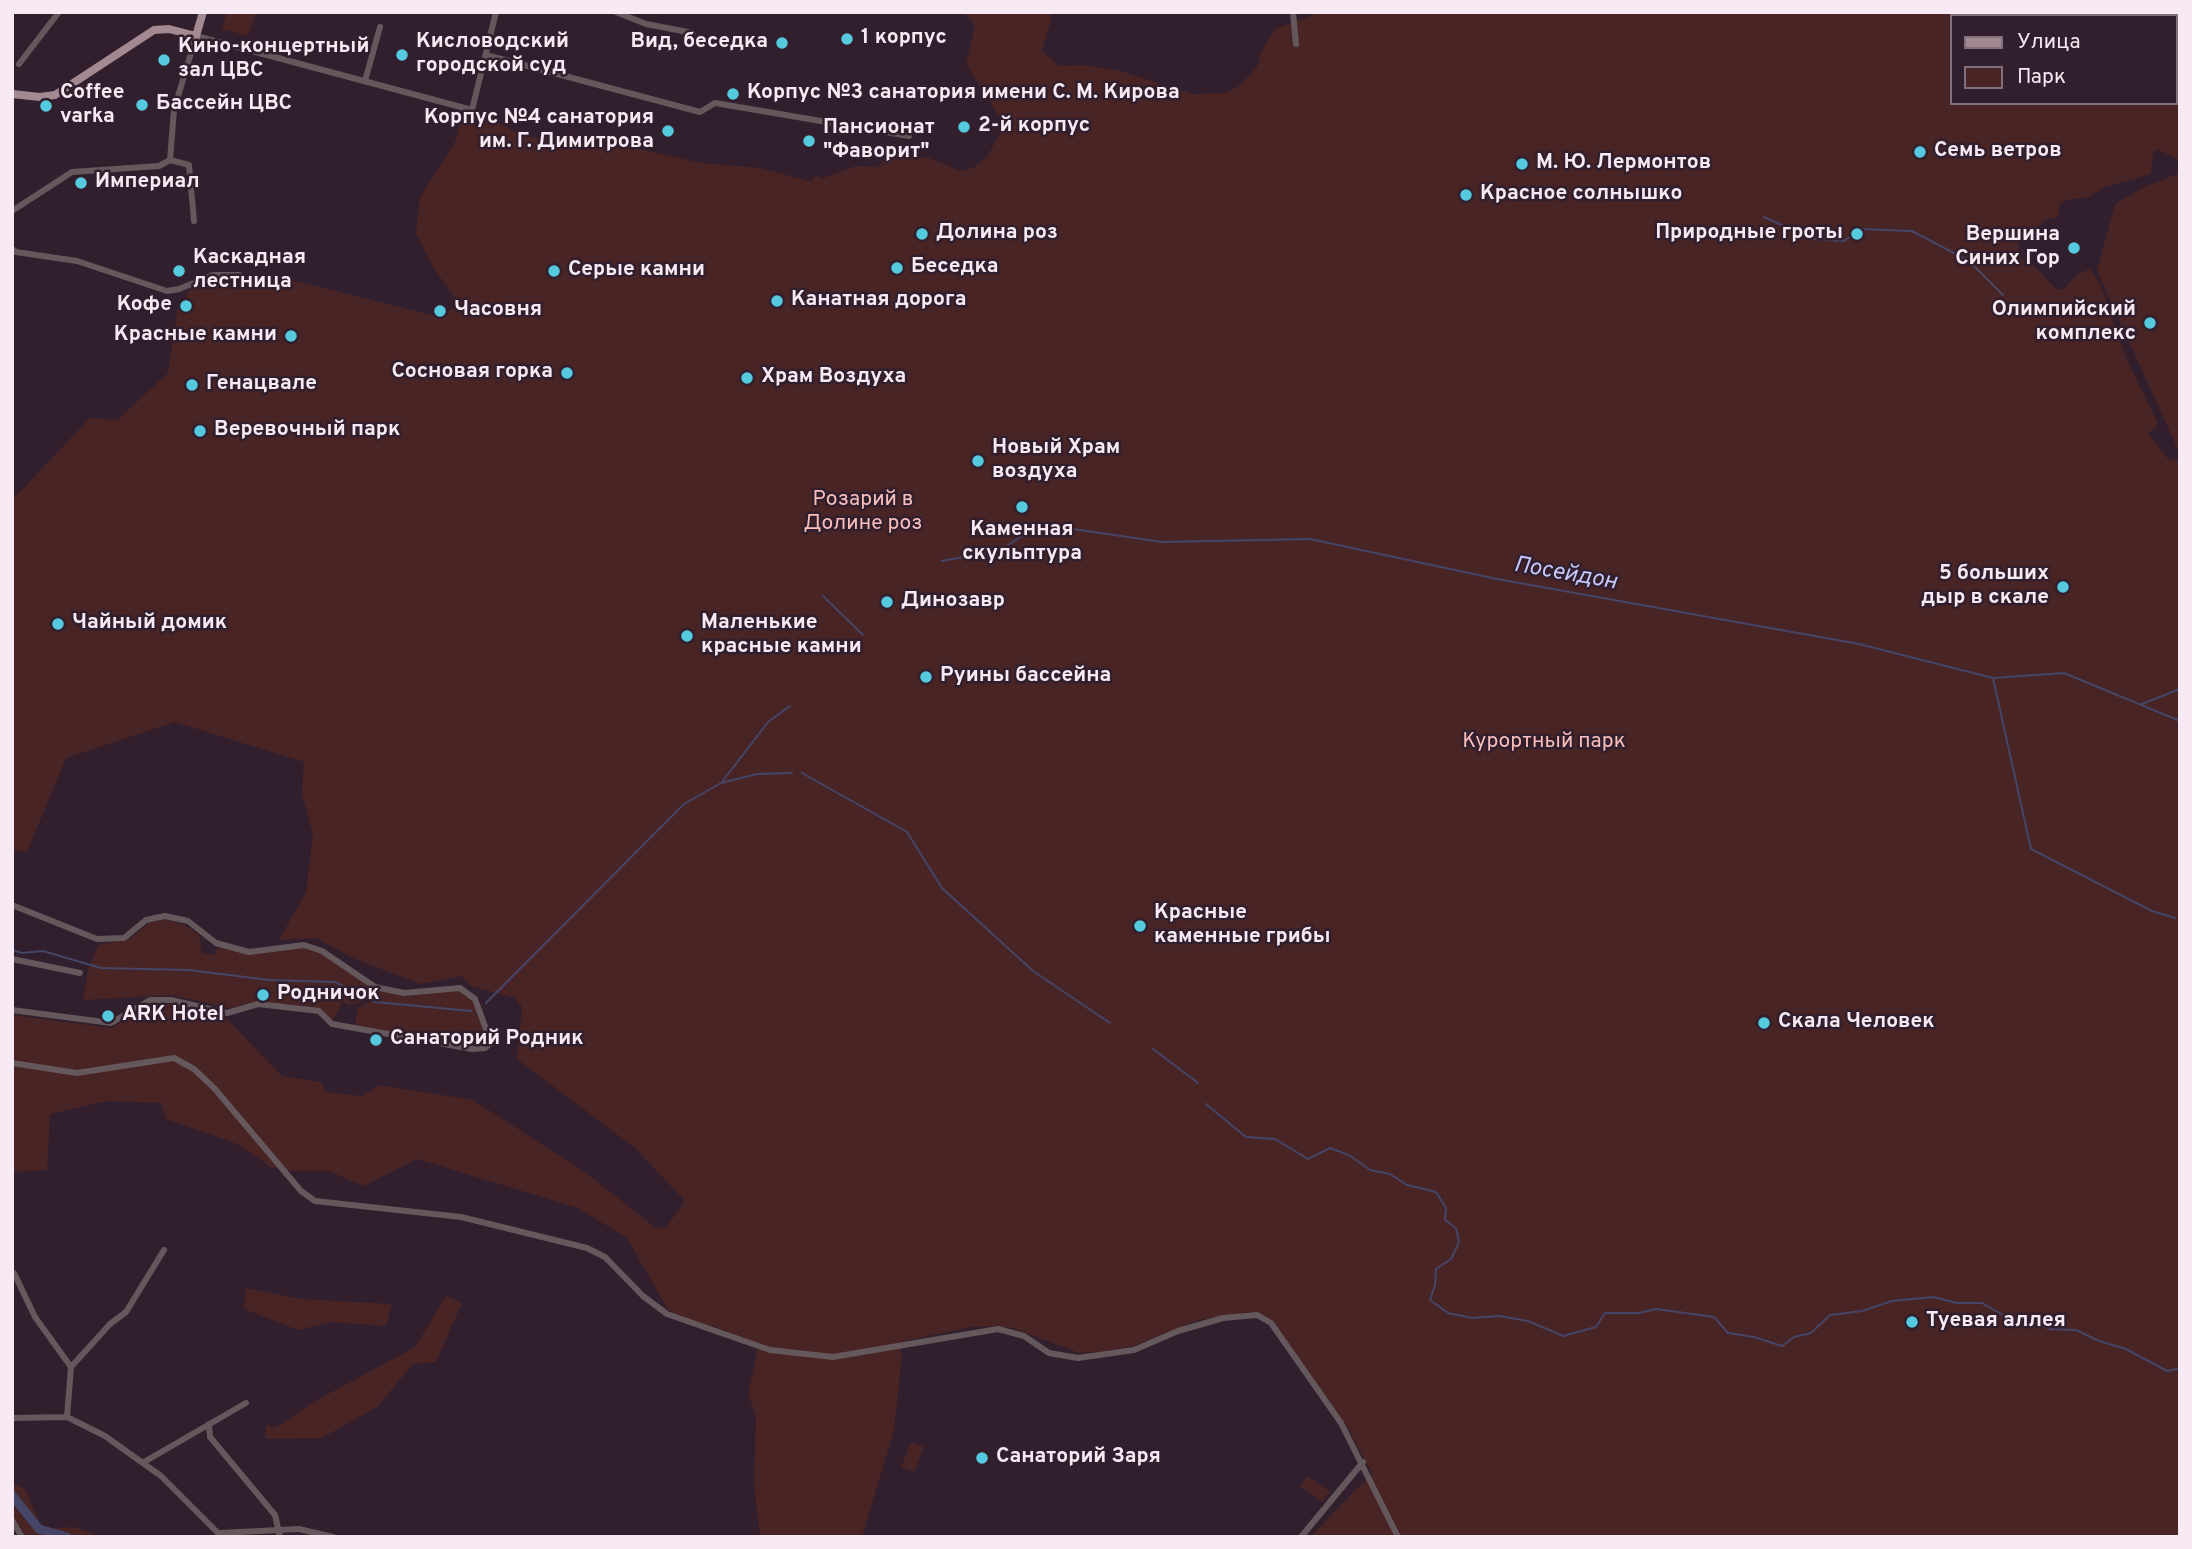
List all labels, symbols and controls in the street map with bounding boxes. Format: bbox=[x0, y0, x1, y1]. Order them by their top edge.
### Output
legend bbox=[1951, 14, 2178, 105]
place label: 1 корпус bbox=[861, 26, 947, 52]
text: Улица bbox=[2017, 29, 2081, 56]
place label: Кисловодский городской суд bbox=[416, 30, 569, 80]
place label: Вид, беседка bbox=[631, 30, 768, 56]
marker: 1 корпус bbox=[839, 31, 855, 47]
place label: Кино-концертный зал ЦВС bbox=[178, 35, 370, 85]
marker: Вид, беседка bbox=[774, 35, 790, 51]
marker: Кисловодский городской суд bbox=[394, 47, 410, 63]
marker: Кино-концертный зал ЦВС bbox=[156, 52, 172, 68]
text: Парк bbox=[2017, 64, 2066, 91]
place label: Coffee varka bbox=[60, 81, 124, 131]
place label: Корпус №3 санатория имени С. М. Кирова bbox=[747, 81, 1180, 107]
marker: Корпус №3 санатория имени С. М. Кирова bbox=[725, 86, 741, 102]
place label: Бассейн ЦВС bbox=[156, 92, 292, 118]
marker: Бассейн ЦВС bbox=[134, 97, 150, 113]
marker: Coffee varka bbox=[38, 98, 54, 114]
place label: Корпус №4 санатория им. Г. Димитрова bbox=[424, 106, 654, 156]
place label: 2-й корпус bbox=[978, 114, 1090, 140]
place label: Пансионат "Фаворит" bbox=[823, 116, 935, 166]
marker: 2-й корпус bbox=[956, 119, 972, 135]
marker: Корпус №4 санатория им. Г. Димитрова bbox=[660, 123, 676, 139]
marker: Пансионат "Фаворит" bbox=[801, 133, 817, 149]
place label: Семь ветров bbox=[1934, 139, 2062, 165]
marker: Семь ветров bbox=[1912, 144, 1928, 160]
place label: М. Ю. Лермонтов bbox=[1536, 151, 1711, 177]
marker: М. Ю. Лермонтов bbox=[1514, 156, 1530, 172]
place label: Империал bbox=[95, 170, 200, 196]
marker: Империал bbox=[73, 175, 89, 191]
place label: Красное солнышко bbox=[1480, 182, 1682, 208]
marker: Красное солнышко bbox=[1458, 187, 1474, 203]
place label: Долина роз bbox=[936, 221, 1058, 247]
place label: Природные гроты bbox=[1655, 221, 1843, 247]
place label: Вершина Синих Гор bbox=[1955, 223, 2060, 273]
marker: Долина роз bbox=[914, 226, 930, 242]
marker: Природные гроты bbox=[1849, 226, 1865, 242]
marker: Вершина Синих Гор bbox=[2066, 240, 2082, 256]
place label: Каскадная лестница bbox=[193, 246, 306, 296]
place label: Беседка bbox=[911, 255, 998, 281]
place label: Серые камни bbox=[568, 258, 705, 284]
marker: Беседка bbox=[889, 260, 905, 276]
marker: Каскадная лестница bbox=[171, 263, 187, 279]
marker: Серые камни bbox=[546, 263, 562, 279]
place label: Канатная дорога bbox=[791, 288, 966, 314]
place label: Кофе bbox=[117, 293, 172, 319]
marker: Канатная дорога bbox=[769, 293, 785, 309]
marker: Кофе bbox=[178, 298, 194, 314]
place label: Часовня bbox=[454, 298, 542, 324]
place label: Олимпийский комплекс bbox=[1992, 298, 2136, 348]
marker: Часовня bbox=[432, 303, 448, 319]
marker: Олимпийский комплекс bbox=[2142, 315, 2158, 331]
place label: Красные камни bbox=[114, 323, 277, 349]
marker: Красные камни bbox=[283, 328, 299, 344]
place label: Сосновая горка bbox=[391, 360, 553, 386]
marker: Сосновая горка bbox=[559, 365, 575, 381]
place label: Храм Воздуха bbox=[761, 365, 906, 391]
marker: Храм Воздуха bbox=[739, 370, 755, 386]
place label: Генацвале bbox=[206, 372, 317, 398]
marker: Генацвале bbox=[184, 377, 200, 393]
place label: Веревочный парк bbox=[214, 418, 400, 444]
marker: Веревочный парк bbox=[192, 423, 208, 439]
place label: Новый Храм воздуха bbox=[992, 436, 1120, 486]
marker: Новый Храм воздуха bbox=[970, 453, 986, 469]
park label: Розарий в Долине роз bbox=[804, 488, 922, 538]
marker: Каменная скульптура bbox=[1014, 499, 1030, 515]
place label: Каменная скульптура bbox=[962, 518, 1082, 568]
water label: Посейдон bbox=[1511, 552, 1619, 598]
place label: 5 больших дыр в скале bbox=[1921, 562, 2049, 612]
marker: 5 больших дыр в скале bbox=[2055, 579, 2071, 595]
place label: Динозавр bbox=[901, 589, 1005, 615]
marker: Динозавр bbox=[879, 594, 895, 610]
place label: Чайный домик bbox=[72, 611, 227, 637]
place label: Маленькие красные камни bbox=[701, 611, 862, 661]
marker: Чайный домик bbox=[50, 616, 66, 632]
marker: Маленькие красные камни bbox=[679, 628, 695, 644]
place label: Руины бассейна bbox=[940, 664, 1111, 690]
marker: Руины бассейна bbox=[918, 669, 934, 685]
park label: Курортный парк bbox=[1462, 730, 1626, 756]
place label: Красные каменные грибы bbox=[1154, 901, 1330, 951]
marker: Красные каменные грибы bbox=[1132, 918, 1148, 934]
place label: Родничок bbox=[277, 982, 380, 1008]
marker: Родничок bbox=[255, 987, 271, 1003]
place label: ARK Hotel bbox=[122, 1003, 224, 1029]
marker: ARK Hotel bbox=[100, 1008, 116, 1024]
place label: Скала Человек bbox=[1778, 1010, 1935, 1036]
marker: Скала Человек bbox=[1756, 1015, 1772, 1031]
place label: Санаторий Родник bbox=[390, 1027, 583, 1053]
marker: Санаторий Родник bbox=[368, 1032, 384, 1048]
place label: Туевая аллея bbox=[1926, 1309, 2066, 1335]
marker: Туевая аллея bbox=[1904, 1314, 1920, 1330]
place label: Санаторий Заря bbox=[996, 1445, 1161, 1471]
marker: Санаторий Заря bbox=[974, 1450, 990, 1466]

